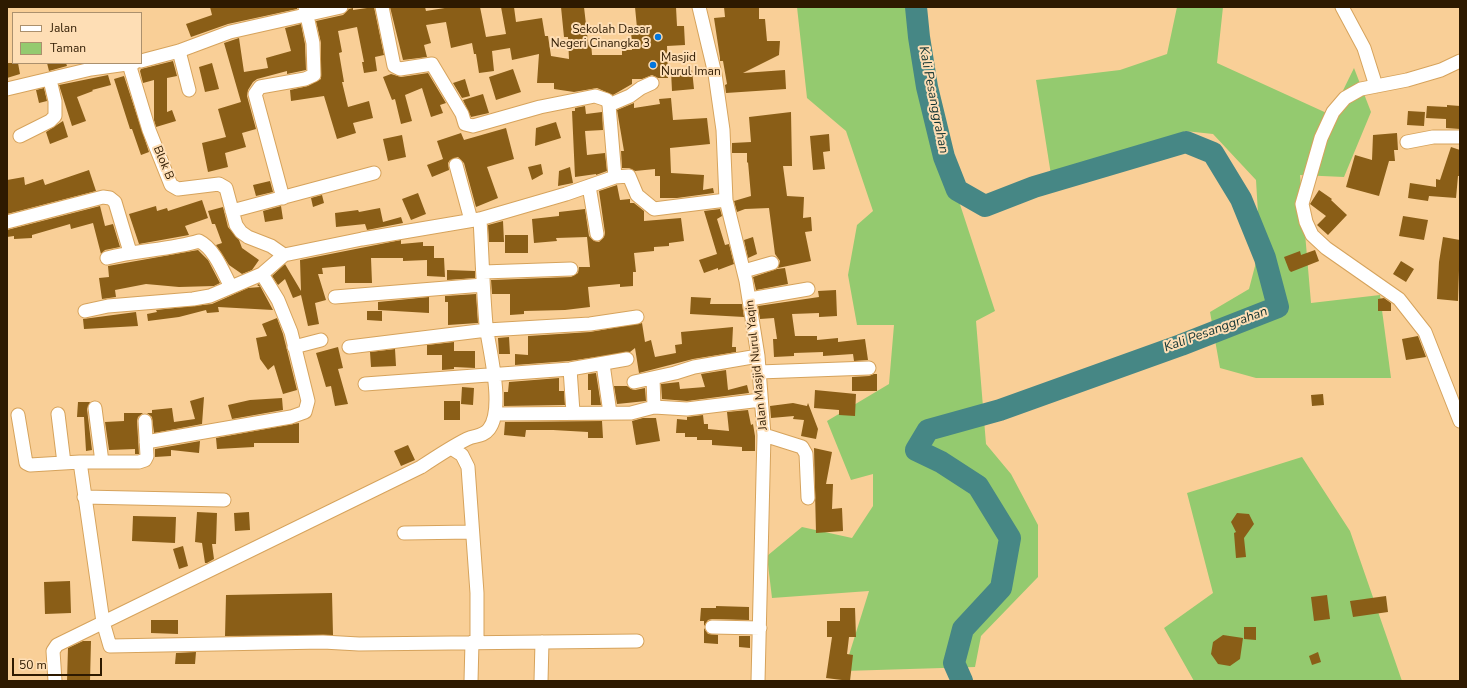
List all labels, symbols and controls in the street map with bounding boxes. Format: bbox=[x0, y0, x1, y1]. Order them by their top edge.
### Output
legend bbox=[12, 12, 142, 64]
text: Jalan bbox=[50, 20, 77, 36]
place label: Sekolah Dasar Negeri Cinangka 3 bbox=[551, 23, 650, 51]
marker: Sekolah Dasar Negeri Cinangka 3 bbox=[653, 32, 663, 42]
text: Taman bbox=[50, 40, 86, 56]
water label: Kali Pesanggrahan bbox=[915, 45, 951, 155]
place label: Masjid Nurul Iman bbox=[661, 51, 721, 79]
marker: Masjid Nurul Iman bbox=[648, 60, 658, 70]
street label: Blok B bbox=[149, 144, 177, 182]
street label: Jalan Masjid Nurul Yaqin bbox=[743, 299, 771, 431]
water label: Kali Pesanggrahan bbox=[1162, 304, 1270, 356]
scale bar bbox=[14, 650, 104, 676]
text: 50 m bbox=[19, 657, 47, 673]

